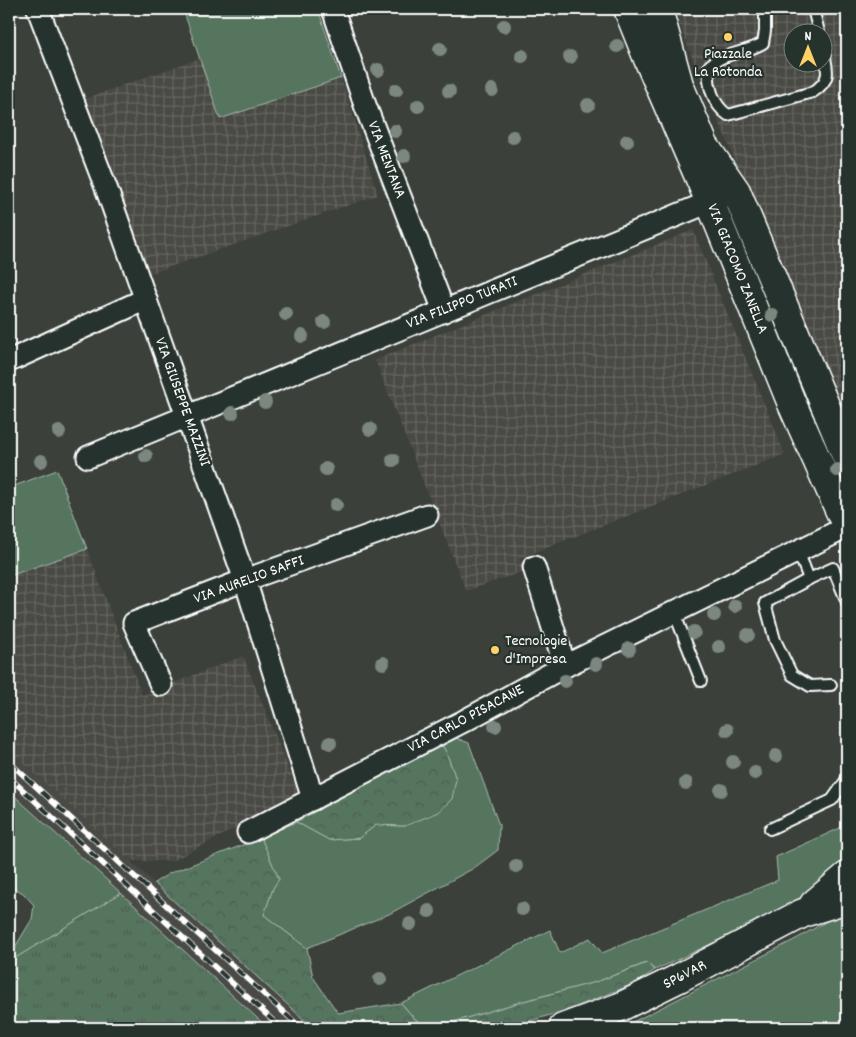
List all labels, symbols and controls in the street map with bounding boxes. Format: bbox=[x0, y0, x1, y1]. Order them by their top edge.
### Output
north arrow bbox=[784, 22, 834, 72]
text: N bbox=[805, 27, 812, 47]
marker: Piazzale La Rotonda bbox=[722, 31, 734, 43]
place label: Piazzale La Rotonda bbox=[694, 43, 763, 84]
street label: VIA MENTANA bbox=[361, 118, 411, 202]
street label: VIA GIACOMO ZANELLA bbox=[700, 200, 774, 338]
street label: VIA FILIPPO TURATI bbox=[403, 270, 521, 336]
street label: VIA GIUSEPPE MAZZINI bbox=[148, 334, 216, 470]
street label: VIA AURELIO SAFFI bbox=[191, 549, 307, 611]
place label: Tecnologie d'Impresa bbox=[505, 630, 567, 671]
marker: Tecnologie d'Impresa bbox=[489, 644, 501, 656]
street label: VIA CARLO PISACANE bbox=[404, 678, 529, 759]
street label: SP6VAR bbox=[659, 954, 711, 996]

